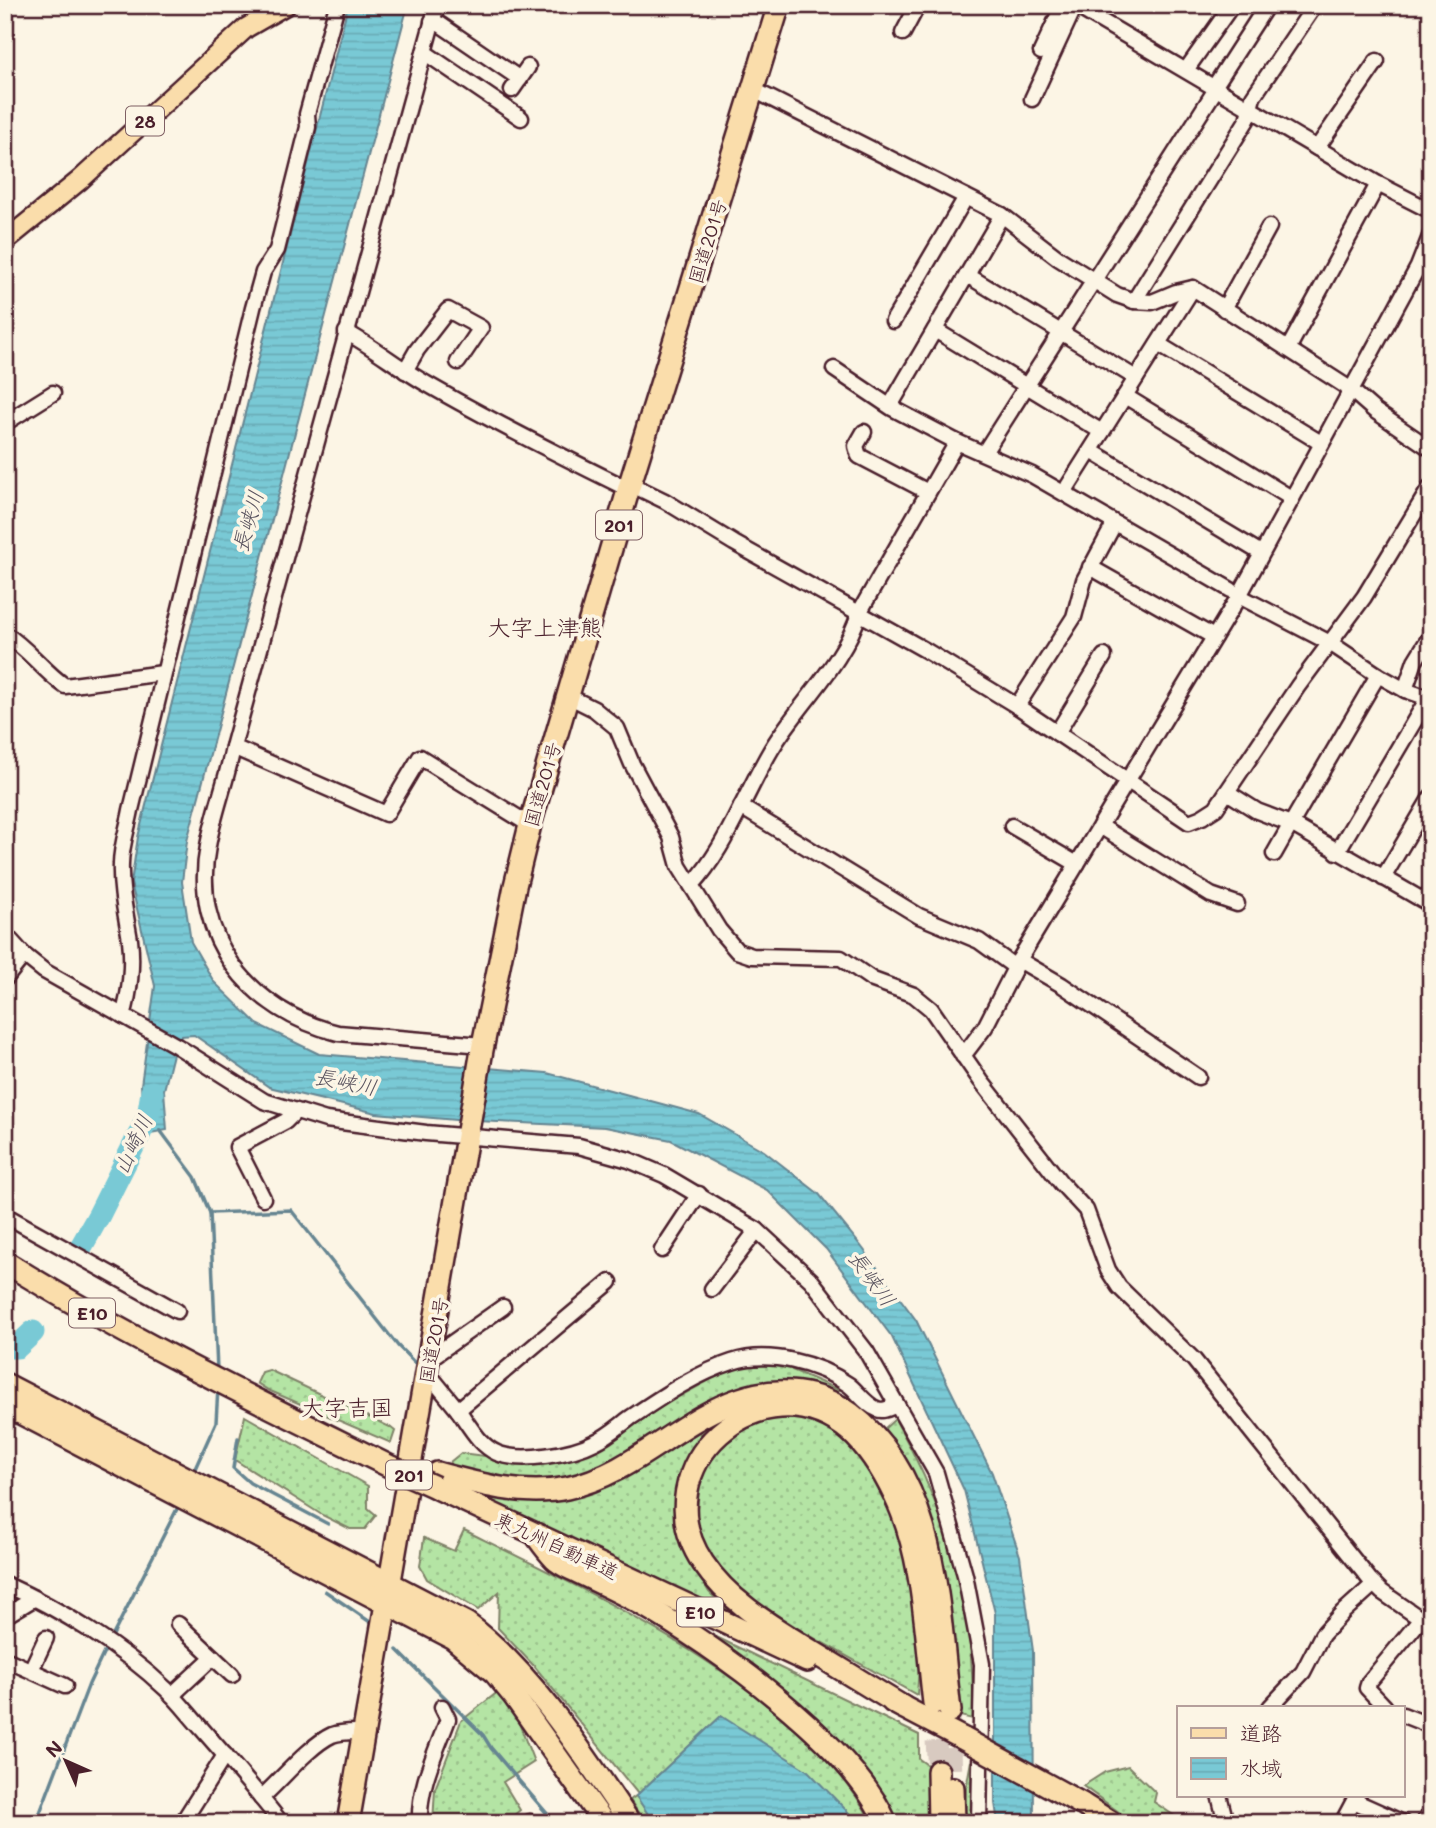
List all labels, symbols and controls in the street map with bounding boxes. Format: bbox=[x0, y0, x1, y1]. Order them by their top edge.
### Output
road number: 28 bbox=[126, 106, 164, 136]
street label: 国道201号 bbox=[682, 195, 732, 287]
water label: 長峡川 bbox=[225, 487, 269, 555]
road number: 201 bbox=[596, 510, 642, 540]
district label: 大字上津熊 bbox=[488, 612, 603, 642]
street label: 国道201号 bbox=[518, 738, 566, 830]
water label: 長峡川 bbox=[313, 1062, 379, 1100]
water label: 山崎川 bbox=[106, 1110, 158, 1178]
water label: 長峡川 bbox=[844, 1245, 902, 1311]
street label: 国道201号 bbox=[413, 1295, 453, 1385]
road number: E10 bbox=[69, 1298, 115, 1328]
district label: 大字吉国 bbox=[301, 1392, 393, 1422]
road number: 201 bbox=[386, 1460, 432, 1490]
street label: 東九州自動車道 bbox=[491, 1506, 623, 1584]
road number: E10 bbox=[677, 1597, 723, 1626]
legend bbox=[1177, 1706, 1404, 1797]
text: 道路 bbox=[1240, 1719, 1282, 1746]
north arrow bbox=[32, 1727, 102, 1797]
text: N bbox=[40, 1735, 68, 1763]
text: 水域 bbox=[1240, 1754, 1282, 1781]

